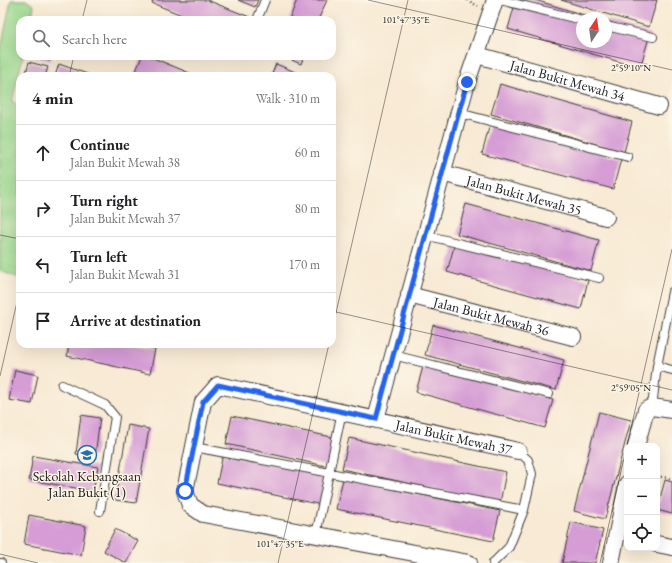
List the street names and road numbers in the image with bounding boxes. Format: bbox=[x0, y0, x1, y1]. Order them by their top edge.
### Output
street label: Jalan Bukit Mewah 34 bbox=[507, 55, 627, 105]
street label: Jalan Bukit Mewah 35 bbox=[463, 171, 584, 219]
street label: Jalan Bukit Mewah 36 bbox=[431, 292, 551, 340]
street label: Jalan Bukit Mewah 37 bbox=[393, 415, 514, 458]

